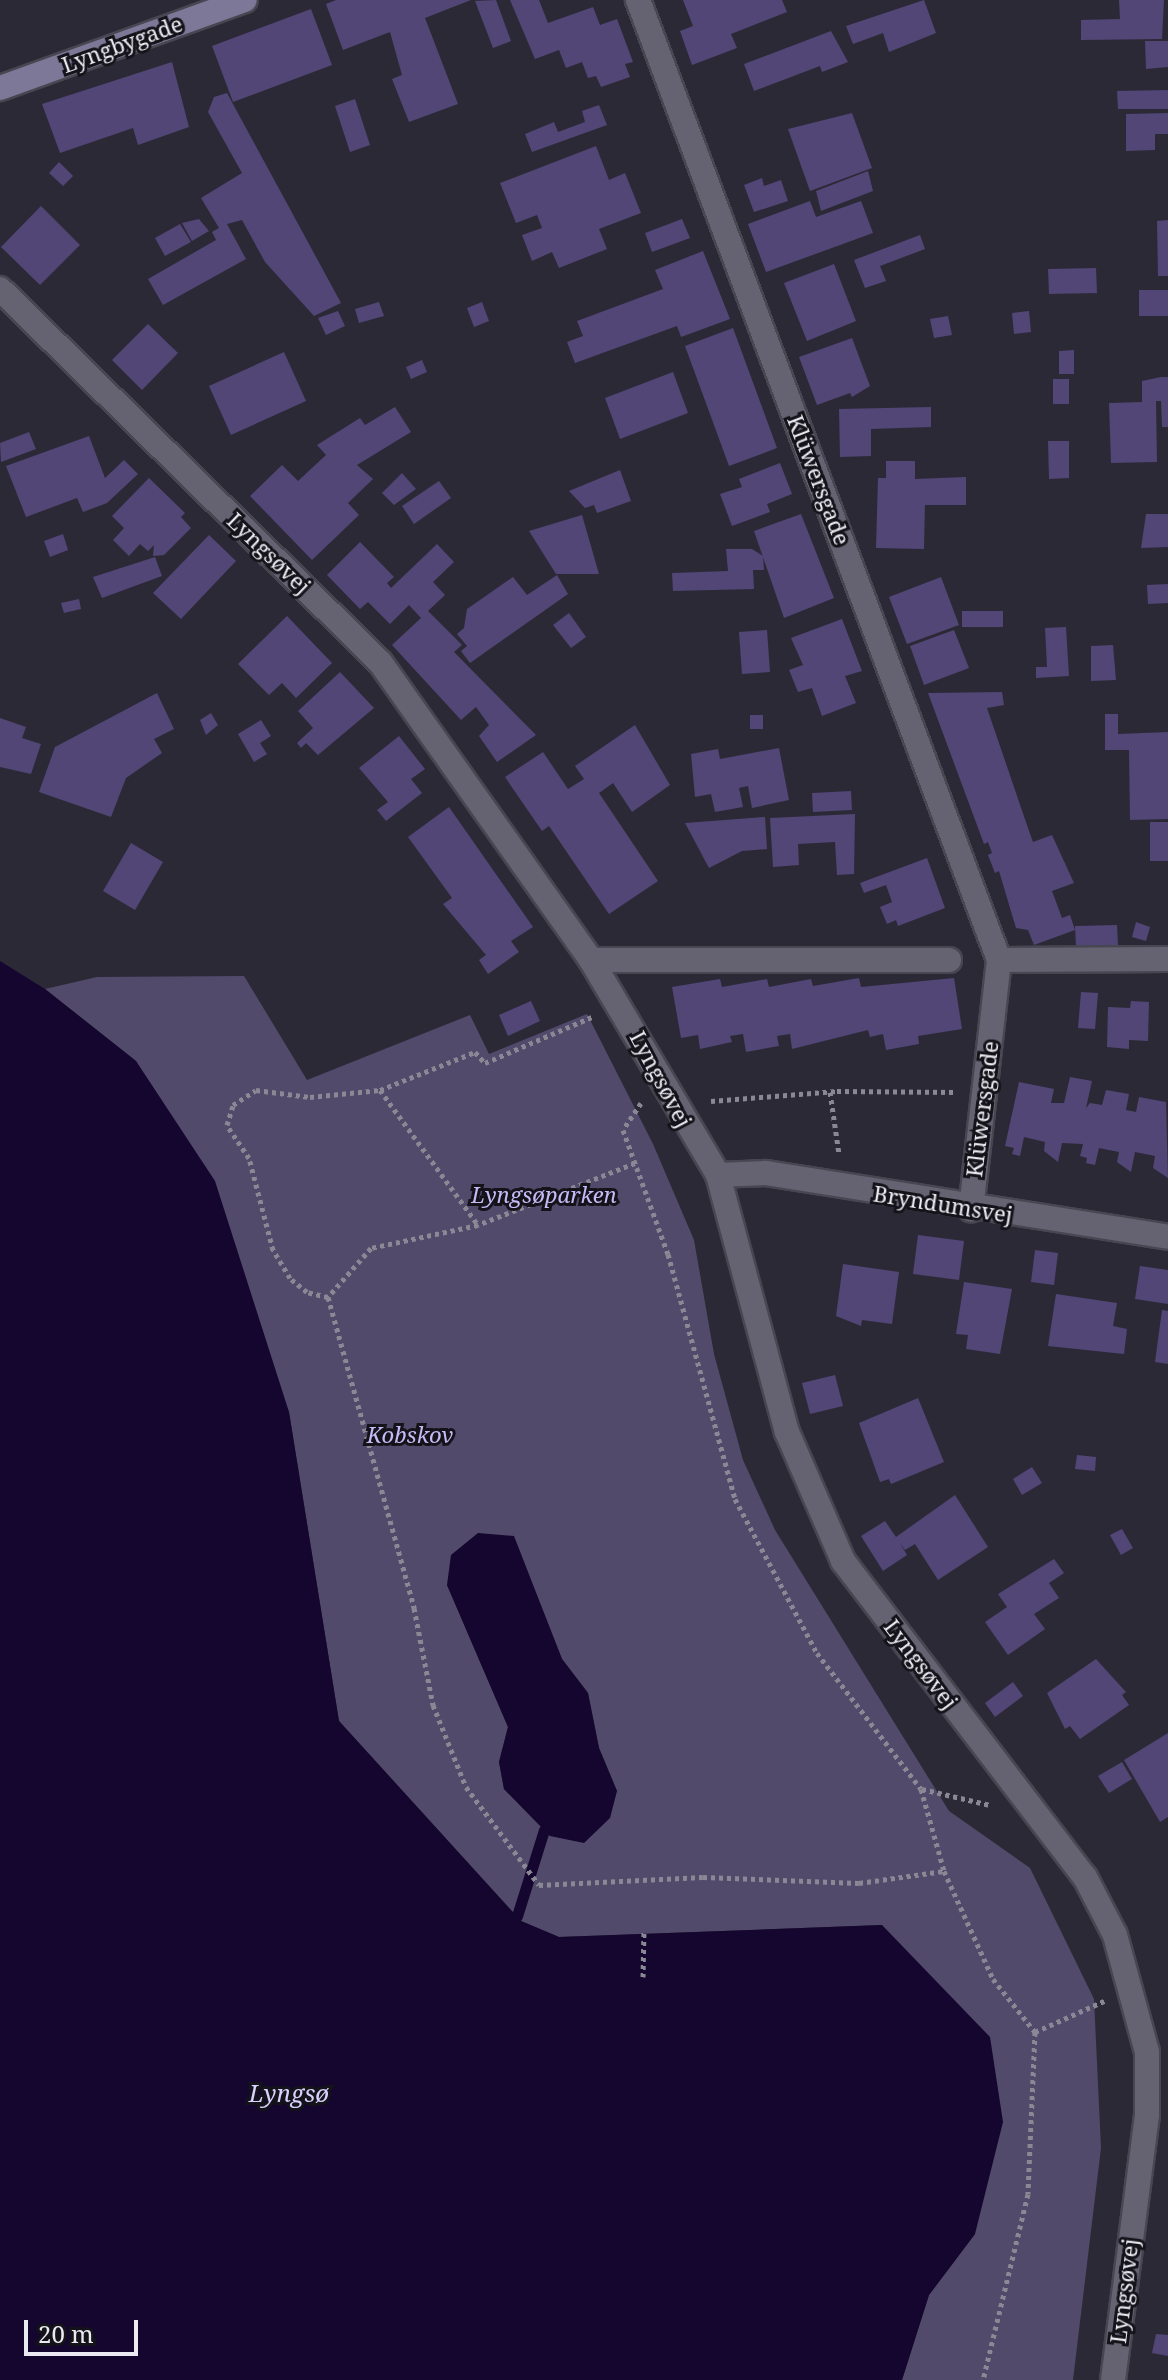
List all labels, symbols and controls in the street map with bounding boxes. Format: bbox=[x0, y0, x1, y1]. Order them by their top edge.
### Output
street label: Lyngbygade bbox=[58, 10, 186, 78]
street label: Klüwersgade bbox=[782, 411, 856, 549]
street label: Lyngsøvej bbox=[222, 507, 316, 599]
street label: Lyngsøvej bbox=[625, 1026, 697, 1132]
street label: Klüwersgade bbox=[961, 1040, 1003, 1178]
street label: Bryndumsvej bbox=[871, 1180, 1015, 1228]
park label: Lyngsøparken bbox=[471, 1182, 617, 1208]
park label: Kobskov bbox=[367, 1422, 453, 1448]
street label: Lyngsøvej bbox=[879, 1614, 963, 1714]
water label: Lyngsø bbox=[249, 2079, 329, 2107]
street label: Lyngsøvej bbox=[1104, 2237, 1144, 2345]
scale bar bbox=[28, 2304, 142, 2354]
text: 20 m bbox=[38, 2317, 94, 2350]

